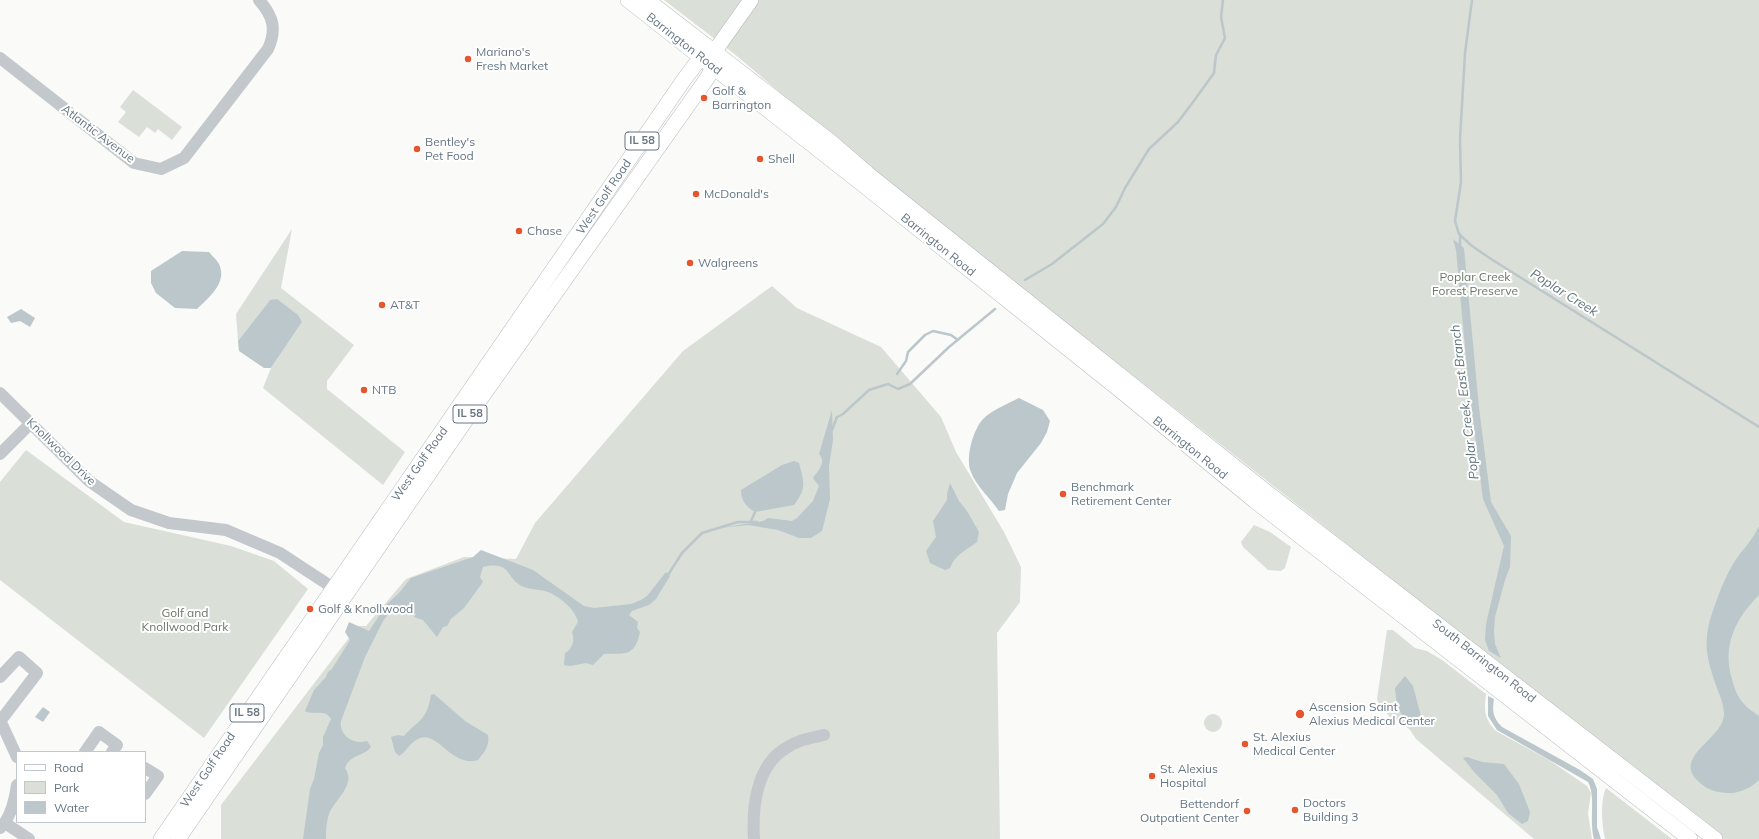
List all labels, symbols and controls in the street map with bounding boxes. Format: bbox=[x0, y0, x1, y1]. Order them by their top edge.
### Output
street label: Barrington Road bbox=[643, 10, 725, 78]
place label: Mariano's Fresh Market bbox=[476, 45, 548, 73]
marker: Mariano's Fresh Market bbox=[463, 54, 473, 64]
place label: Golf & Barrington bbox=[712, 84, 771, 112]
marker: Golf & Barrington bbox=[699, 93, 709, 103]
street label: Atlantic Avenue bbox=[59, 102, 137, 166]
road number: IL 58 bbox=[625, 132, 659, 150]
place label: Bentley's Pet Food bbox=[425, 135, 475, 163]
marker: Bentley's Pet Food bbox=[412, 144, 422, 154]
place label: Shell bbox=[768, 152, 795, 166]
marker: Shell bbox=[755, 154, 765, 164]
street label: West Golf Road bbox=[574, 157, 634, 237]
place label: McDonald's bbox=[704, 187, 769, 201]
marker: McDonald's bbox=[691, 189, 701, 199]
street label: Barrington Road bbox=[898, 211, 978, 279]
place label: Chase bbox=[527, 224, 562, 238]
marker: Chase bbox=[514, 226, 524, 236]
place label: Walgreens bbox=[698, 256, 758, 270]
marker: Walgreens bbox=[685, 258, 695, 268]
water label: Poplar Creek bbox=[1527, 266, 1601, 320]
park label: Poplar Creek Forest Preserve bbox=[1432, 270, 1518, 298]
place label: AT&T bbox=[390, 298, 420, 312]
marker: AT&T bbox=[377, 300, 387, 310]
water label: Poplar Creek, East Branch bbox=[1448, 324, 1482, 480]
place label: NTB bbox=[372, 383, 396, 397]
marker: NTB bbox=[359, 385, 369, 395]
road number: IL 58 bbox=[453, 405, 487, 423]
street label: Barrington Road bbox=[1150, 414, 1230, 482]
street label: Knollwood Drive bbox=[23, 415, 99, 489]
street label: West Golf Road bbox=[389, 424, 451, 504]
place label: Benchmark Retirement Center bbox=[1071, 480, 1171, 508]
marker: Benchmark Retirement Center bbox=[1058, 489, 1068, 499]
place label: Golf & Knollwood bbox=[318, 602, 413, 616]
marker: Golf & Knollwood bbox=[305, 604, 315, 614]
park label: Golf and Knollwood Park bbox=[142, 606, 228, 634]
street label: South Barrington Road bbox=[1429, 616, 1539, 706]
place label: Ascension Saint Alexius Medical Center bbox=[1309, 700, 1435, 728]
road number: IL 58 bbox=[230, 704, 264, 722]
marker: Ascension Saint Alexius Medical Center bbox=[1294, 708, 1306, 720]
street label: West Golf Road bbox=[178, 730, 238, 810]
place label: St. Alexius Medical Center bbox=[1253, 730, 1335, 758]
marker: St. Alexius Medical Center bbox=[1240, 739, 1250, 749]
legend bbox=[16, 751, 146, 823]
text: Road bbox=[54, 760, 83, 775]
place label: St. Alexius Hospital bbox=[1160, 762, 1218, 790]
marker: St. Alexius Hospital bbox=[1147, 771, 1157, 781]
text: Park bbox=[54, 780, 79, 795]
place label: Doctors Building 3 bbox=[1303, 796, 1358, 824]
place label: Bettendorf Outpatient Center bbox=[1140, 797, 1239, 825]
text: Water bbox=[54, 800, 89, 815]
marker: Doctors Building 3 bbox=[1290, 805, 1300, 815]
marker: Bettendorf Outpatient Center bbox=[1242, 806, 1252, 816]

